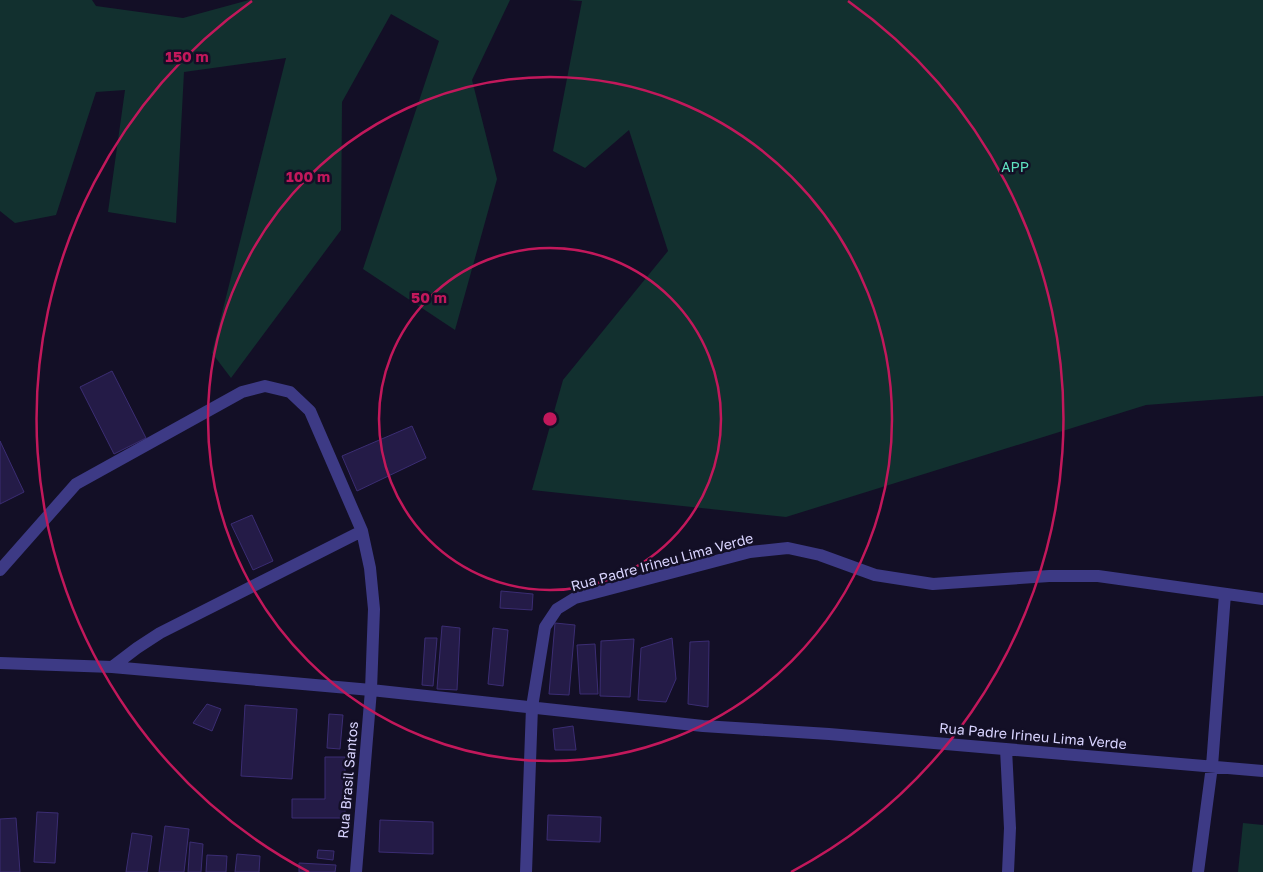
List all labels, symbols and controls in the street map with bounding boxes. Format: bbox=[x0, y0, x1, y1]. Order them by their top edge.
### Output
text: 150 m bbox=[165, 47, 209, 65]
park label: APP bbox=[1001, 158, 1029, 175]
text: 100 m bbox=[286, 167, 330, 185]
text: 50 m bbox=[411, 288, 447, 306]
centre of rings bbox=[541, 410, 559, 428]
street label: Rua Padre Irineu Lima Verde bbox=[569, 529, 755, 594]
street label: Rua Padre Irineu Lima Verde bbox=[939, 719, 1128, 752]
street label: Rua Brasil Santos bbox=[334, 721, 361, 839]

